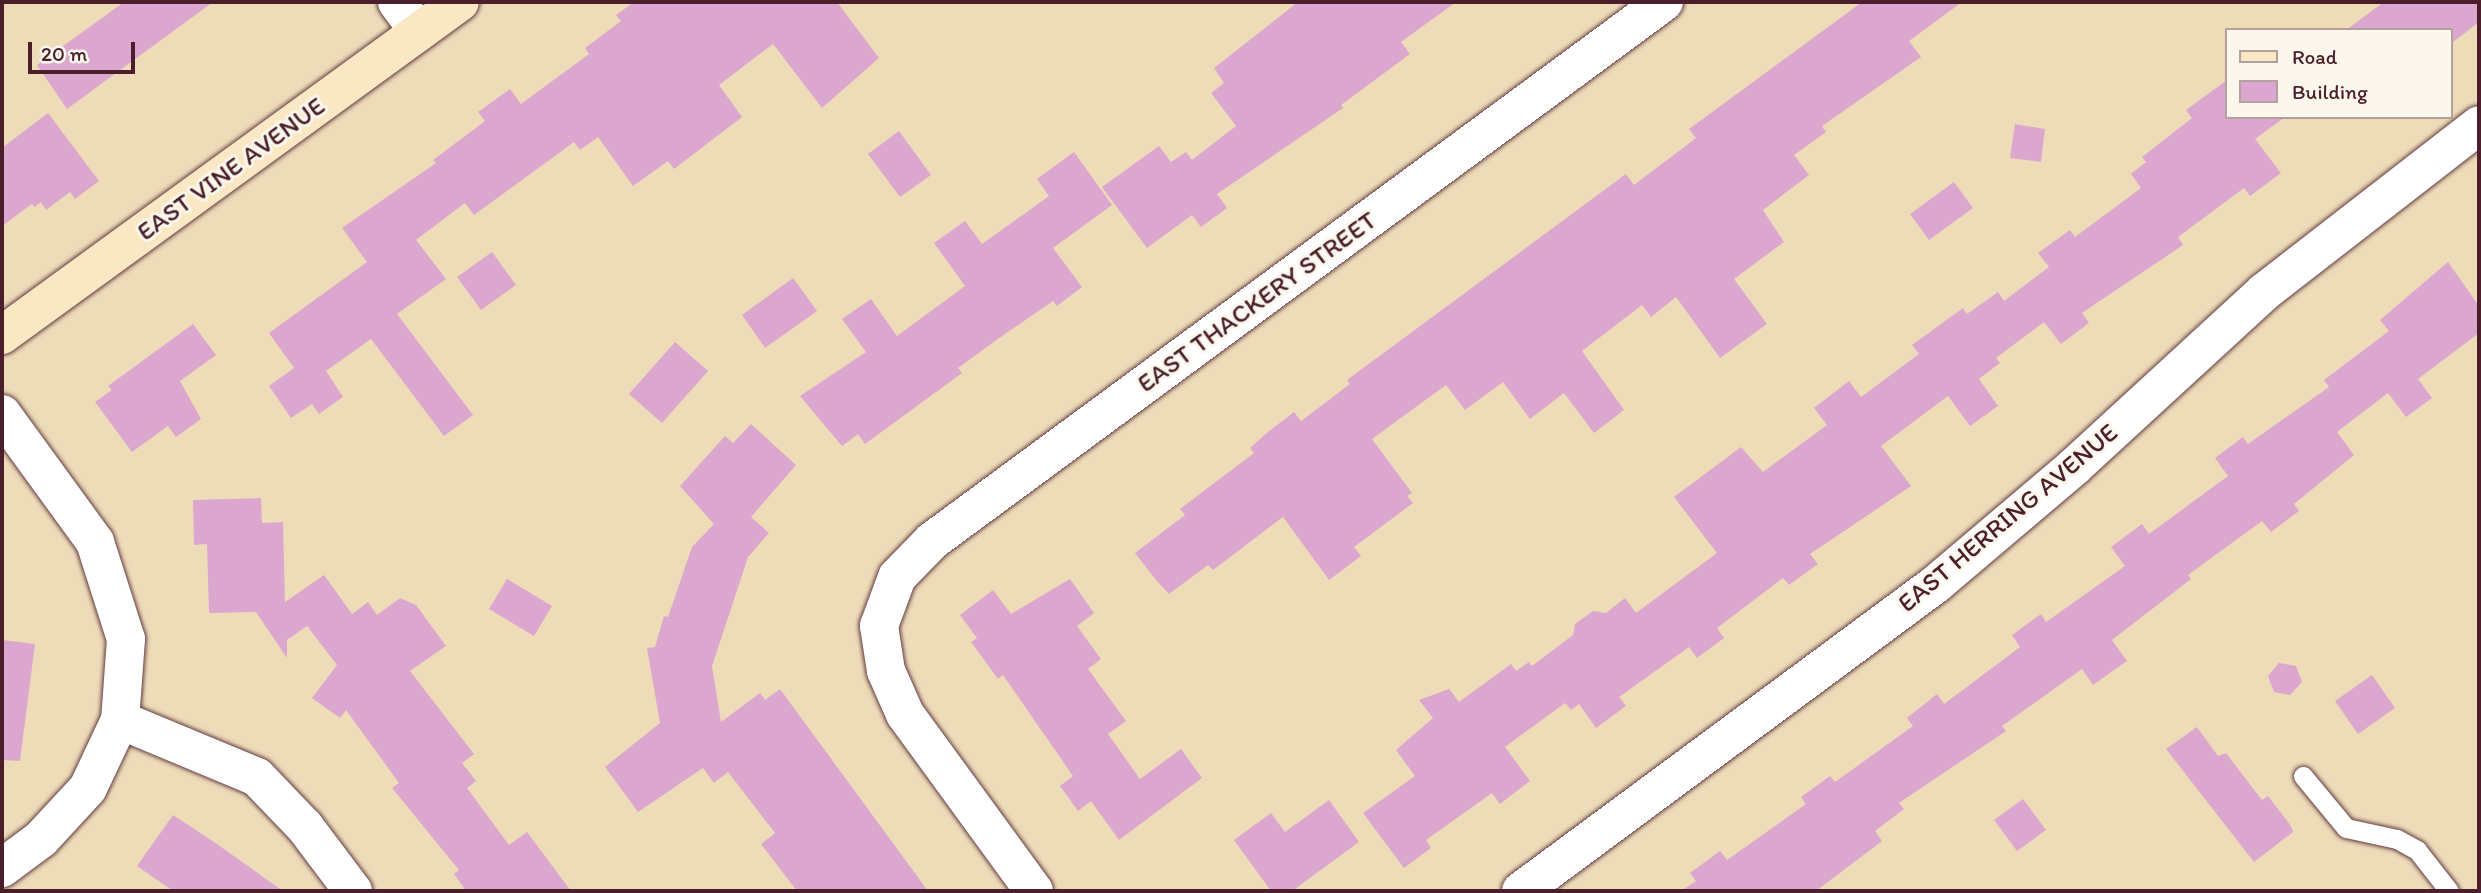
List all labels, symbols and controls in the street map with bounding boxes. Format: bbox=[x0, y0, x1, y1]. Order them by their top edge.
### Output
scale bar bbox=[32, 28, 138, 72]
legend bbox=[2226, 28, 2453, 119]
text: 20 m bbox=[41, 41, 87, 66]
text: Road bbox=[2292, 44, 2337, 69]
text: Building bbox=[2292, 79, 2368, 104]
street label: EAST VINE AVENUE bbox=[131, 91, 331, 247]
street label: EAST THACKERY STREET bbox=[1131, 205, 1383, 399]
street label: EAST HERRING AVENUE bbox=[1893, 418, 2123, 618]

